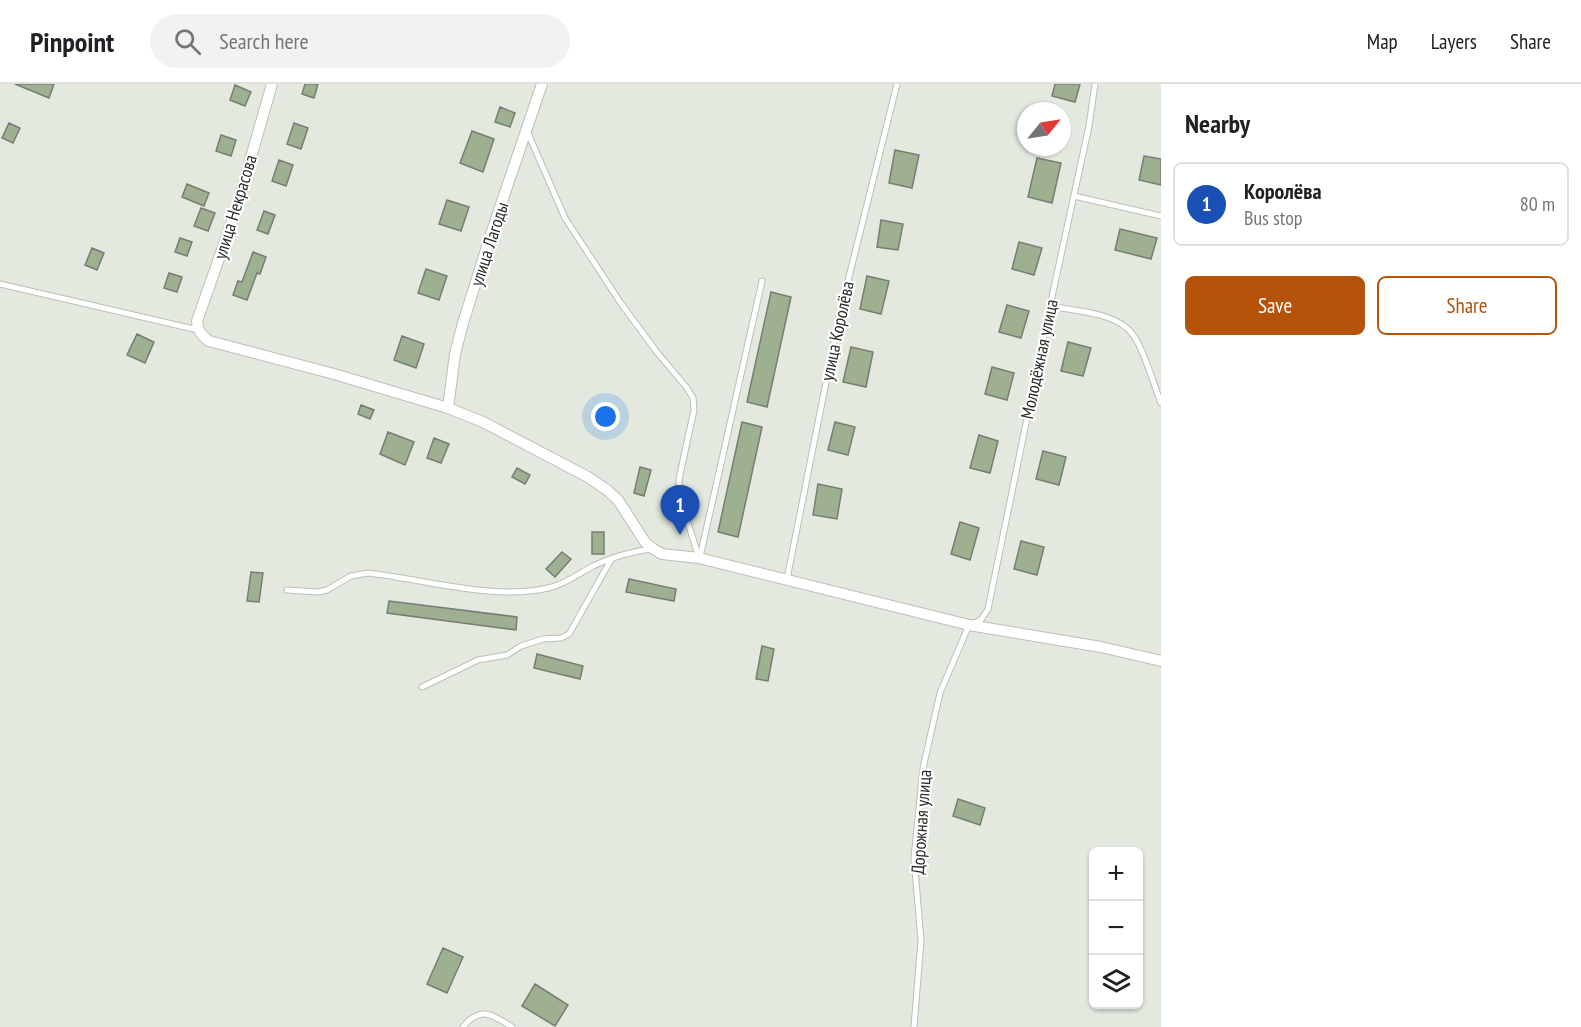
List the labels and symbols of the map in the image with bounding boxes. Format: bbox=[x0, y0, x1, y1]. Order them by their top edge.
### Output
north arrow bbox=[1017, 102, 1071, 156]
street label: улица Некрасова bbox=[208, 152, 262, 262]
street label: улица Лагоды bbox=[465, 199, 513, 289]
street label: улица Королёва bbox=[815, 279, 859, 383]
street label: Молодёжная улица bbox=[1015, 297, 1063, 421]
your location bbox=[591, 402, 620, 431]
pin: 1 bbox=[660, 486, 700, 535]
street label: Дорожная улица bbox=[906, 769, 936, 875]

